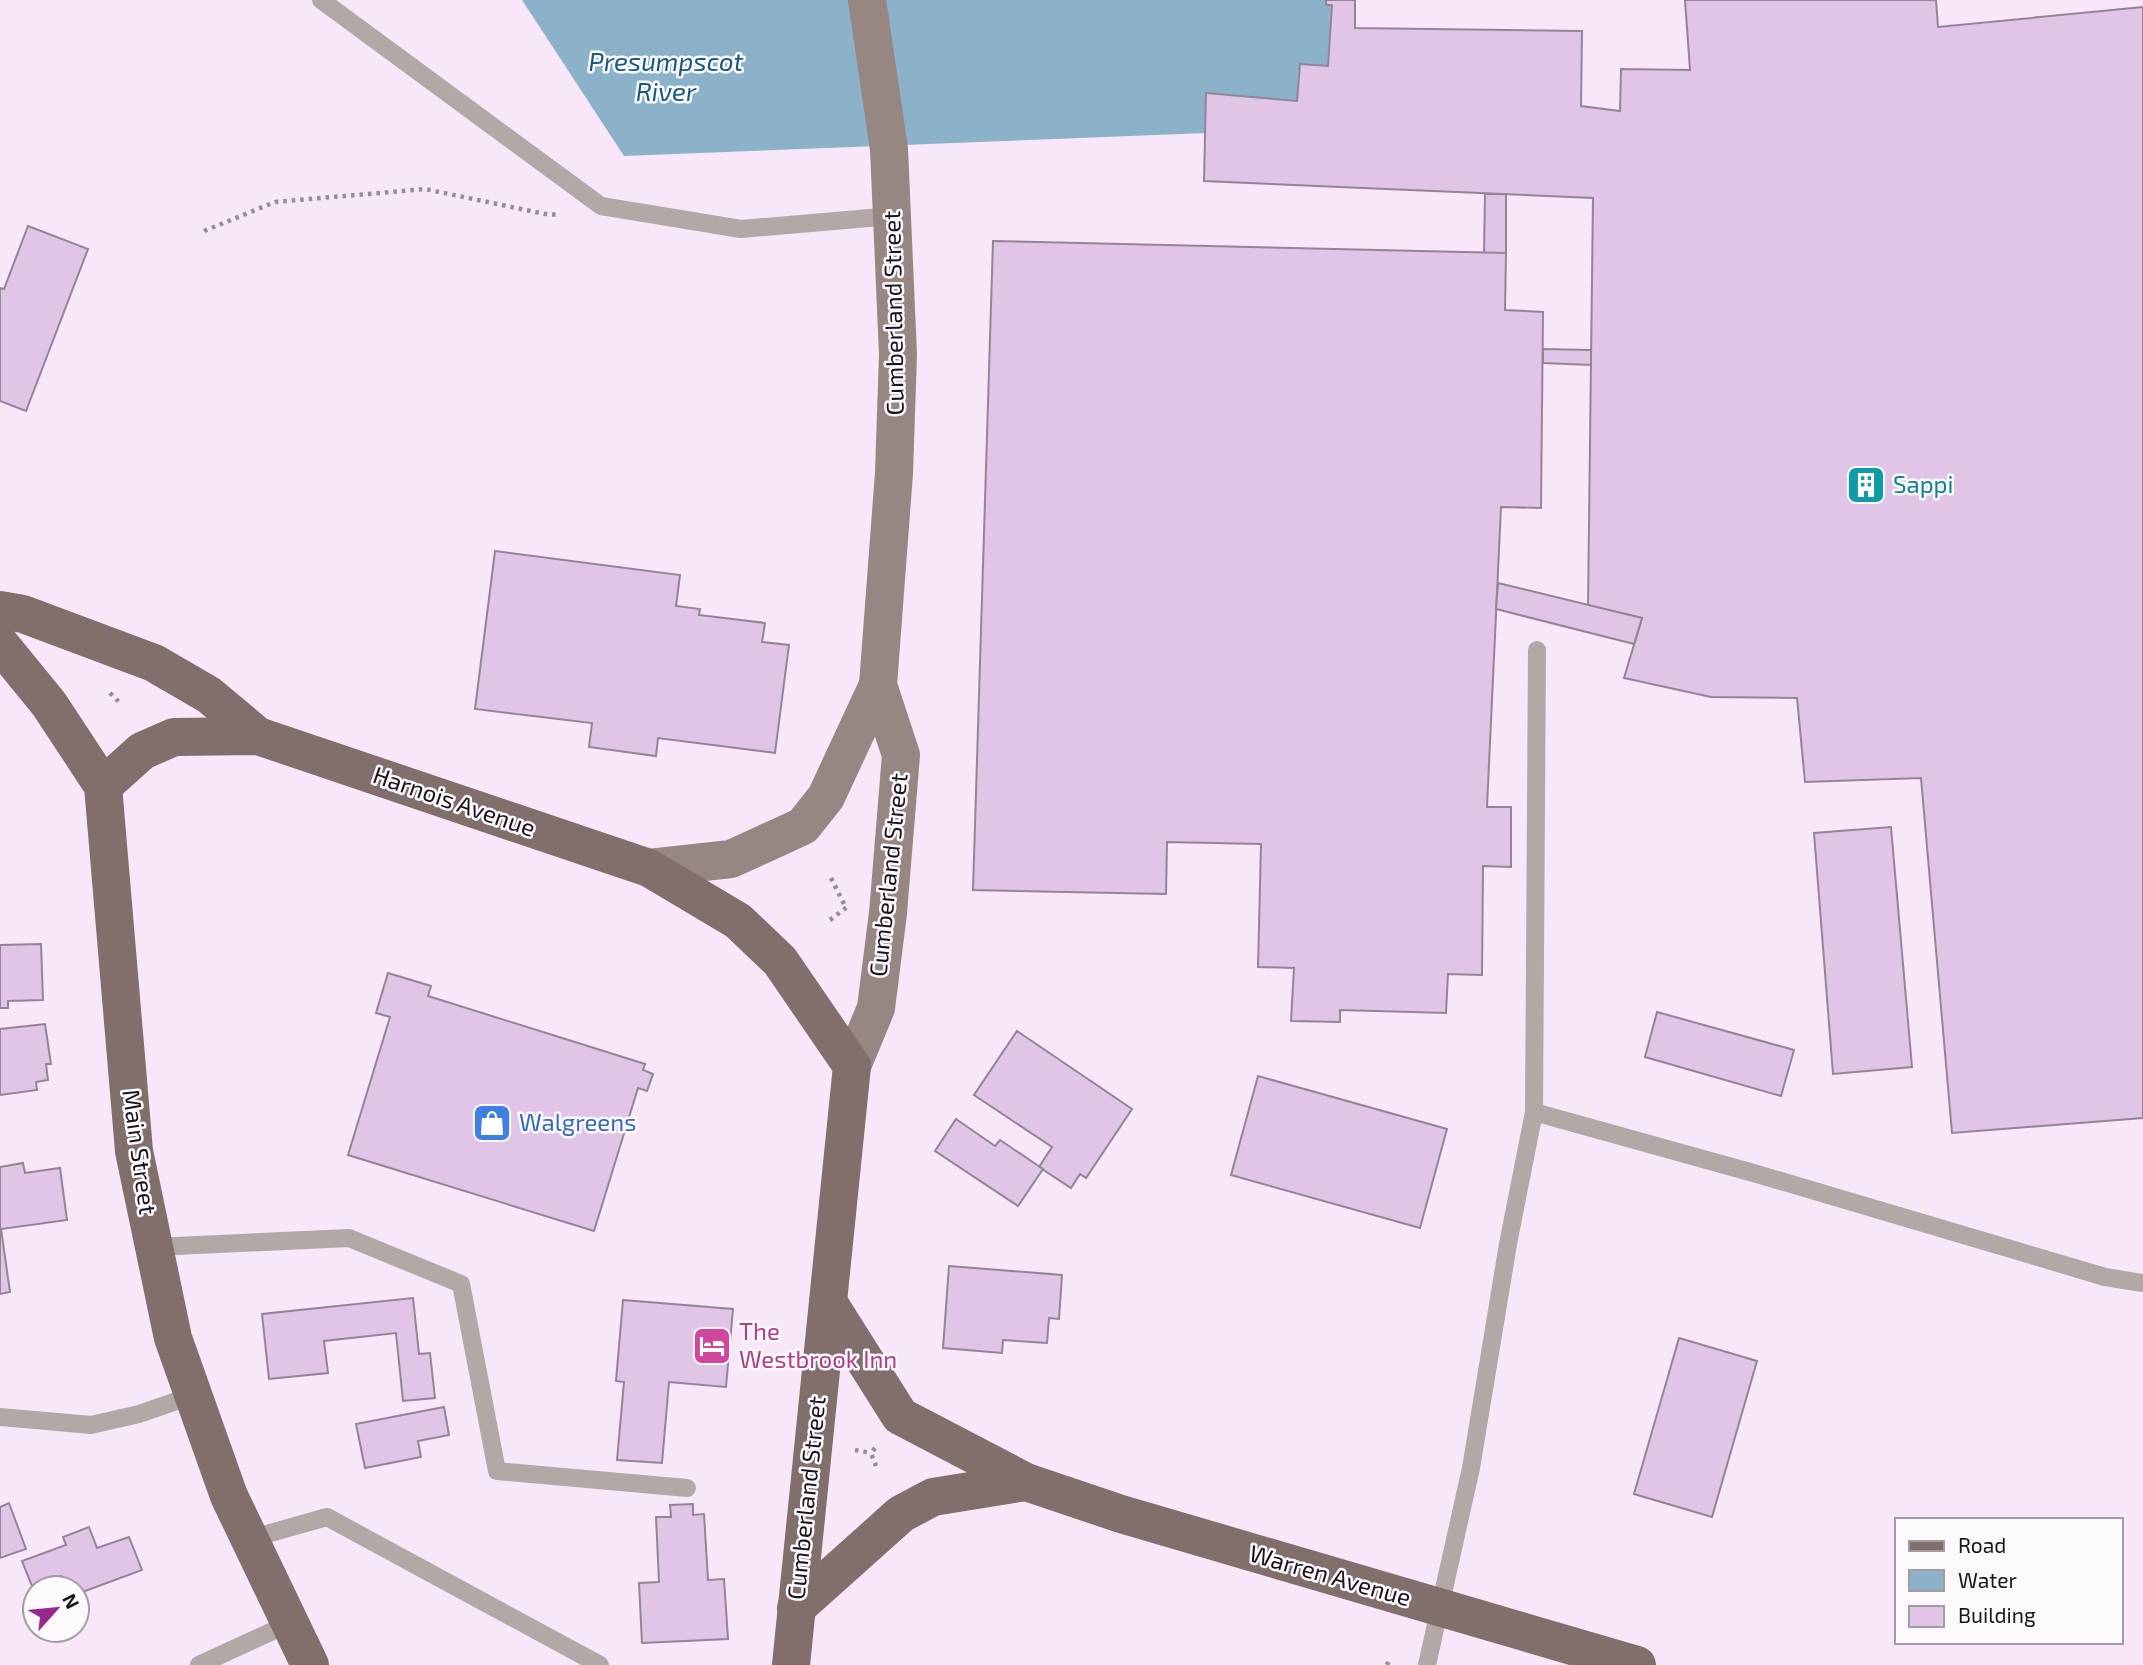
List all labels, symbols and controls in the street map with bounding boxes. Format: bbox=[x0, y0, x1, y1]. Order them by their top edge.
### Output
water label: Presumpscot River bbox=[589, 45, 744, 106]
street label: Cumberland Street bbox=[876, 210, 909, 416]
building icon: Sappi bbox=[1845, 464, 1887, 506]
place label: Sappi bbox=[1893, 469, 1953, 498]
street label: Harnois Avenue bbox=[370, 759, 539, 842]
street label: Cumberland Street bbox=[862, 772, 913, 978]
street label: Main Street bbox=[117, 1087, 164, 1216]
shop icon: Walgreens bbox=[471, 1102, 513, 1144]
place label: Walgreens bbox=[519, 1107, 636, 1136]
place label: The Westbrook Inn bbox=[739, 1316, 897, 1373]
hotel icon: The Westbrook Inn bbox=[691, 1325, 733, 1367]
street label: Cumberland Street bbox=[780, 1395, 831, 1601]
legend bbox=[1895, 1518, 2122, 1644]
text: Road bbox=[1958, 1532, 2006, 1557]
street label: Warren Avenue bbox=[1246, 1538, 1414, 1611]
text: Water bbox=[1958, 1567, 2017, 1592]
north arrow bbox=[21, 1574, 91, 1644]
text: N bbox=[58, 1590, 85, 1612]
text: Building bbox=[1958, 1602, 2036, 1627]

